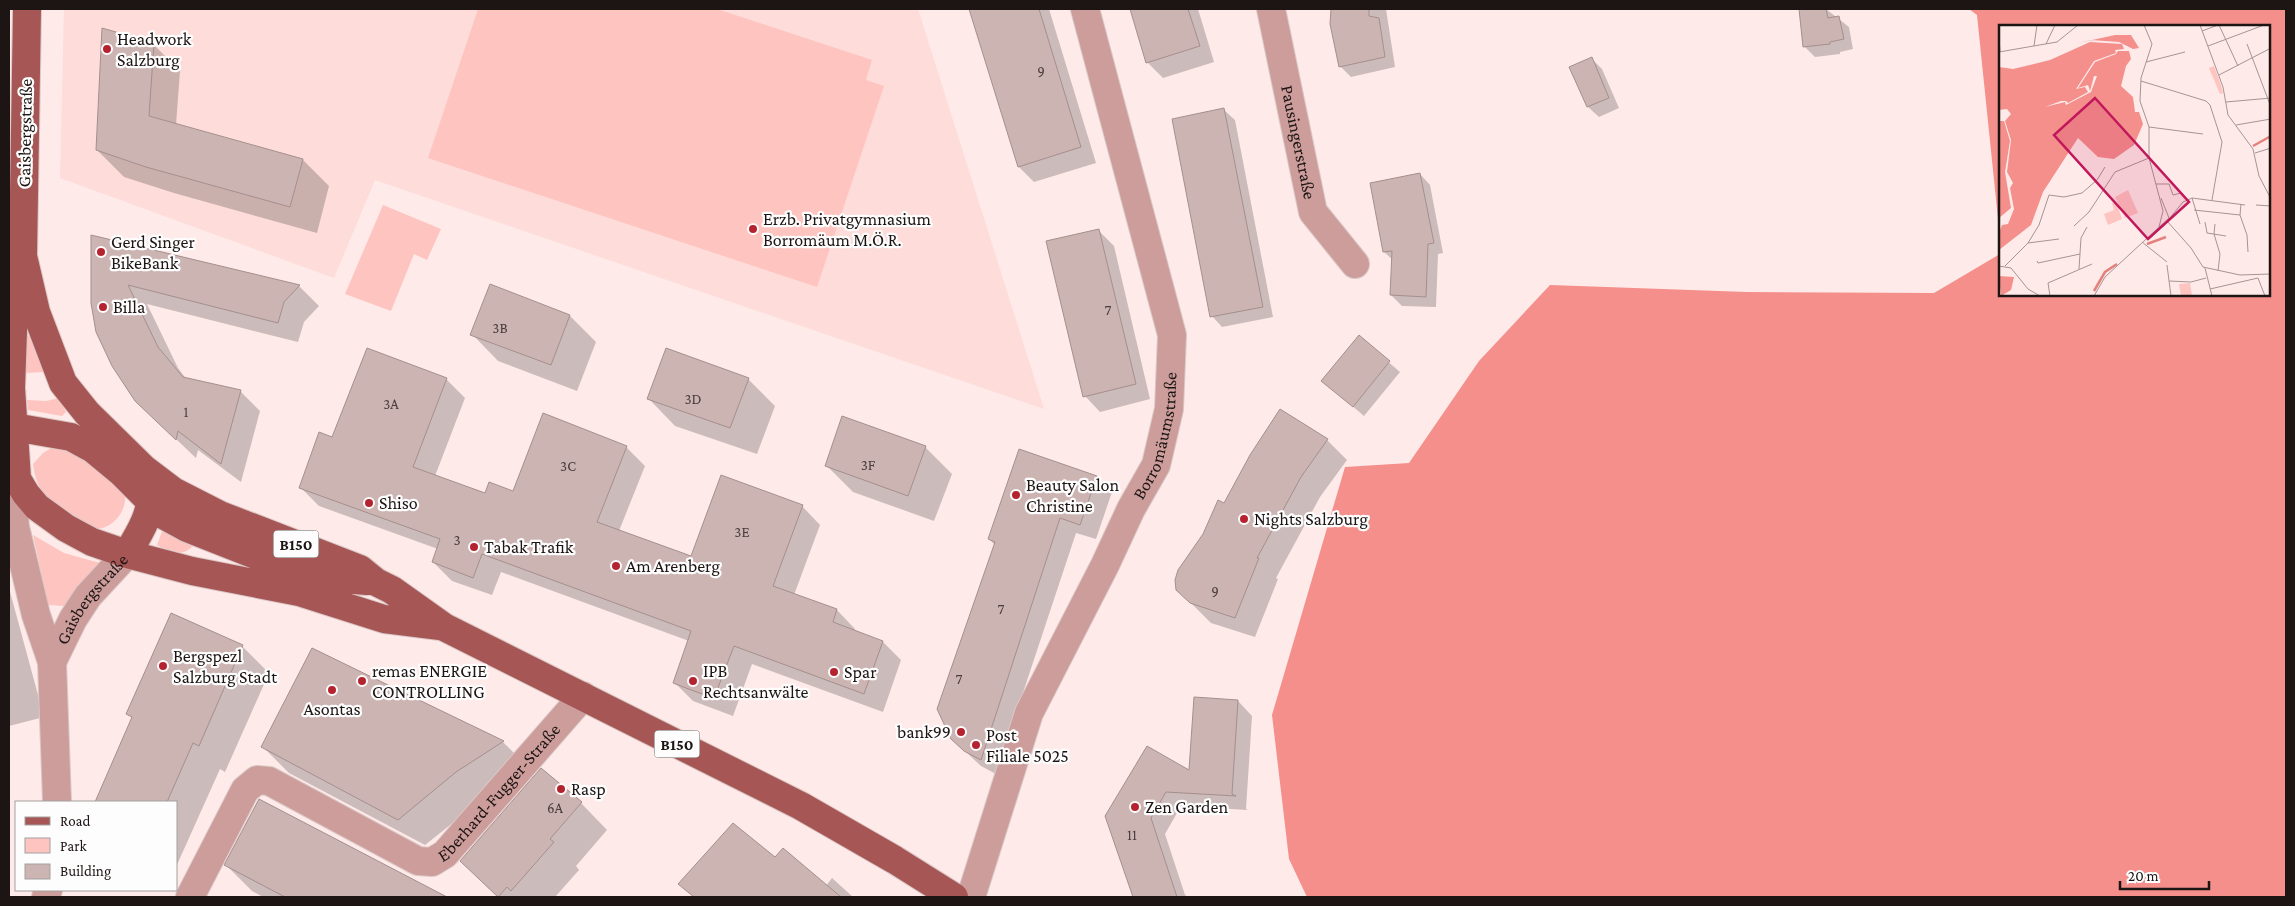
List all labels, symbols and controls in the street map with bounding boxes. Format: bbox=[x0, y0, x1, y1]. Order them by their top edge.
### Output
inset map bbox=[1999, 25, 2270, 296]
place label: Headwork Salzburg bbox=[117, 29, 192, 70]
marker: Headwork Salzburg bbox=[101, 43, 113, 55]
house number: 9 bbox=[1037, 63, 1045, 79]
street label: Gaisbergstraße bbox=[14, 78, 36, 187]
street label: Pausingerstraße bbox=[1277, 83, 1320, 201]
place label: Erzb. Privatgymnasium Borromäum M.Ö.R. bbox=[763, 209, 931, 250]
marker: Erzb. Privatgymnasium Borromäum M.Ö.R. bbox=[747, 223, 759, 235]
place label: Gerd Singer BikeBank bbox=[111, 232, 195, 273]
marker: Gerd Singer BikeBank bbox=[95, 246, 107, 258]
place label: Billa bbox=[113, 297, 145, 317]
marker: Billa bbox=[97, 301, 109, 313]
house number: 7 bbox=[1105, 302, 1112, 318]
house number: 3B bbox=[492, 320, 508, 336]
street label: Borromäumstraße bbox=[1129, 372, 1180, 503]
house number: 3D bbox=[684, 391, 702, 407]
house number: 3A bbox=[383, 396, 399, 412]
house number: 1 bbox=[184, 404, 189, 420]
house number: 3F bbox=[861, 457, 876, 473]
house number: 3C bbox=[560, 458, 576, 474]
place label: Beauty Salon Christine bbox=[1026, 475, 1120, 516]
marker: Beauty Salon Christine bbox=[1010, 489, 1022, 501]
place label: Shiso bbox=[379, 493, 418, 513]
marker: Shiso bbox=[363, 497, 375, 509]
place label: Nights Salzburg bbox=[1254, 509, 1368, 529]
marker: Nights Salzburg bbox=[1238, 513, 1250, 525]
house number: 3E bbox=[734, 524, 750, 540]
road number: B150 bbox=[274, 530, 318, 558]
house number: 3 bbox=[453, 532, 461, 548]
place label: Tabak Trafik bbox=[484, 537, 574, 557]
marker: Tabak Trafik bbox=[468, 541, 480, 553]
street label: Gaisbergstraße bbox=[52, 550, 132, 648]
place label: Am Arenberg bbox=[626, 556, 720, 576]
marker: Am Arenberg bbox=[610, 560, 622, 572]
house number: 9 bbox=[1211, 583, 1219, 599]
house number: 7 bbox=[998, 601, 1005, 617]
place label: Bergspezl Salzburg Stadt bbox=[173, 646, 278, 687]
marker: Bergspezl Salzburg Stadt bbox=[157, 660, 169, 672]
place label: remas ENERGIE CONTROLLING bbox=[372, 661, 487, 702]
place label: IPB Rechtsanwälte bbox=[703, 661, 809, 702]
place label: Spar bbox=[844, 662, 877, 682]
marker: Spar bbox=[828, 666, 840, 678]
house number: 7 bbox=[956, 671, 963, 687]
marker: remas ENERGIE CONTROLLING bbox=[356, 675, 368, 687]
marker: IPB Rechtsanwälte bbox=[687, 675, 699, 687]
marker: Asontas bbox=[326, 684, 338, 696]
place label: Asontas bbox=[303, 699, 361, 719]
street label: Eberhard-Fugger-Straße bbox=[434, 719, 564, 866]
place label: bank99 bbox=[897, 722, 951, 742]
place label: Post Filiale 5025 bbox=[986, 725, 1069, 766]
marker: bank99 bbox=[955, 726, 967, 738]
road number: B150 bbox=[654, 731, 700, 758]
marker: Post Filiale 5025 bbox=[970, 739, 982, 751]
place label: Rasp bbox=[571, 779, 606, 799]
marker: Rasp bbox=[555, 783, 567, 795]
place label: Zen Garden bbox=[1145, 797, 1228, 817]
house number: 6A bbox=[547, 800, 563, 816]
legend bbox=[15, 801, 178, 891]
marker: Zen Garden bbox=[1129, 801, 1141, 813]
text: Road bbox=[60, 813, 91, 829]
house number: 11 bbox=[1127, 827, 1137, 843]
text: Park bbox=[60, 838, 87, 854]
scale bar bbox=[2120, 858, 2209, 890]
text: Building bbox=[60, 863, 111, 880]
text: 20 m bbox=[2128, 868, 2159, 884]

